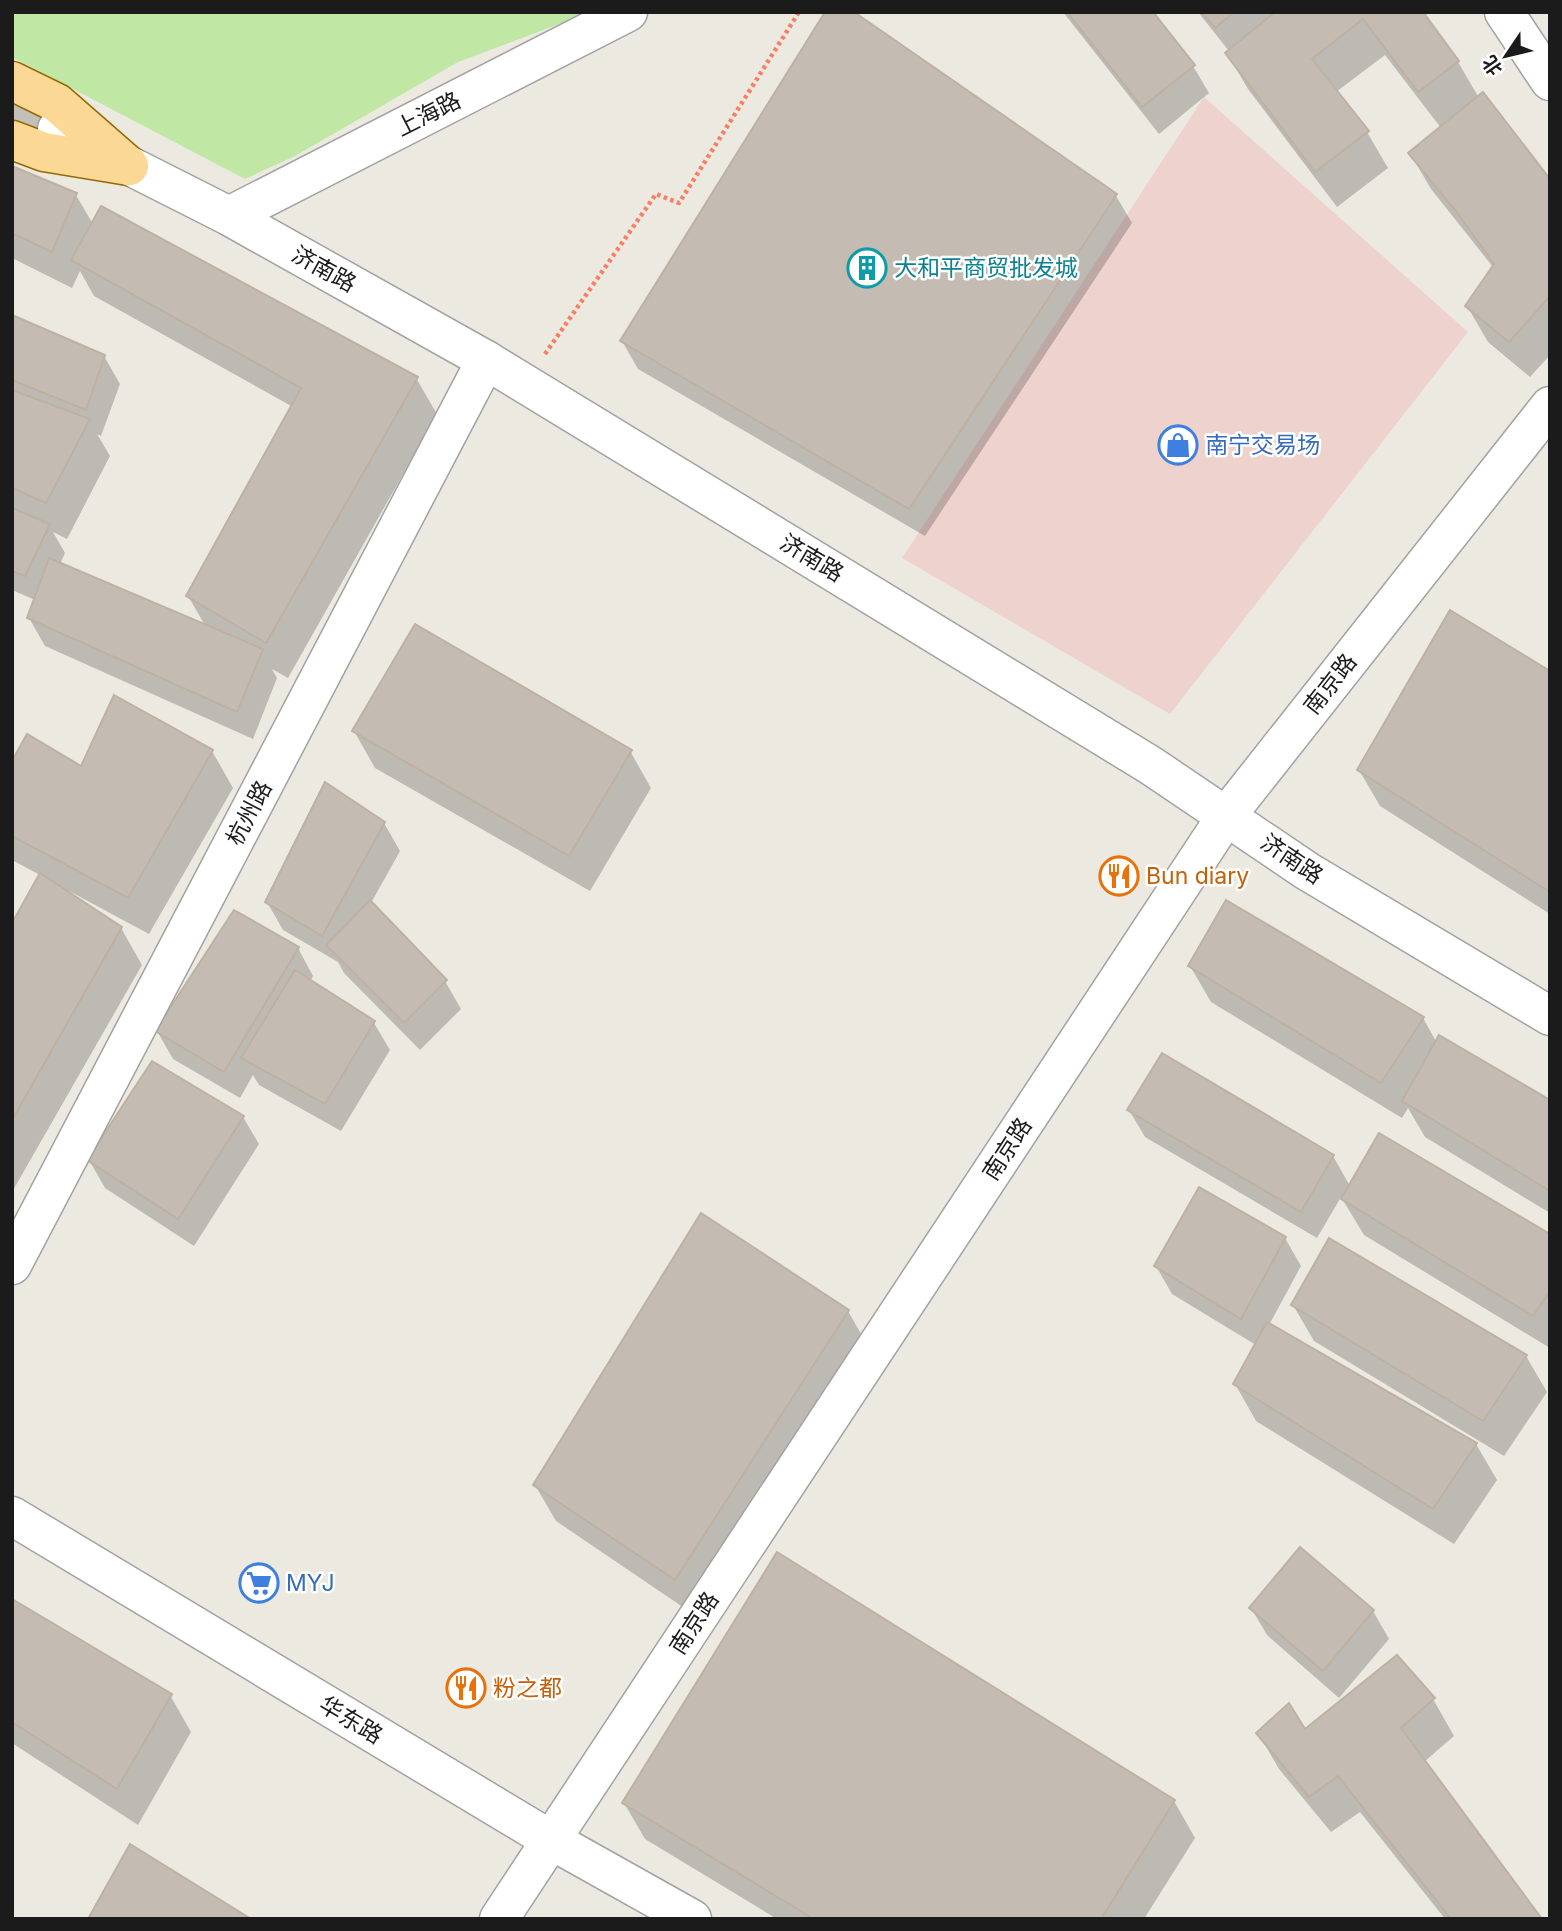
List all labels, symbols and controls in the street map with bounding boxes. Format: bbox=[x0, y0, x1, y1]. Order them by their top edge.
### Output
north arrow bbox=[1471, 21, 1541, 91]
text: 北 bbox=[1478, 51, 1507, 80]
street label: 上海路 bbox=[391, 86, 465, 142]
street label: 济南路 bbox=[287, 240, 361, 298]
building icon: 大和平商贸批发城 bbox=[846, 247, 888, 289]
place label: 大和平商贸批发城 bbox=[894, 254, 1078, 282]
shop icon: 南宁交易场 bbox=[1157, 424, 1199, 466]
place label: 南宁交易场 bbox=[1205, 431, 1320, 459]
street label: 济南路 bbox=[775, 528, 849, 588]
street label: 南京路 bbox=[1298, 648, 1362, 720]
street label: 杭州路 bbox=[220, 776, 278, 850]
street label: 济南路 bbox=[1256, 828, 1328, 890]
restaurant icon: Bun diary bbox=[1098, 855, 1140, 897]
place label: Bun diary bbox=[1146, 862, 1249, 890]
street label: 南京路 bbox=[976, 1112, 1038, 1186]
supermarket icon: MYJ bbox=[238, 1562, 280, 1604]
place label: MYJ bbox=[286, 1569, 335, 1597]
street label: 南京路 bbox=[663, 1586, 725, 1660]
restaurant icon: 粉之都 bbox=[445, 1667, 487, 1709]
place label: 粉之都 bbox=[493, 1674, 562, 1702]
street label: 华东路 bbox=[314, 1690, 388, 1750]

